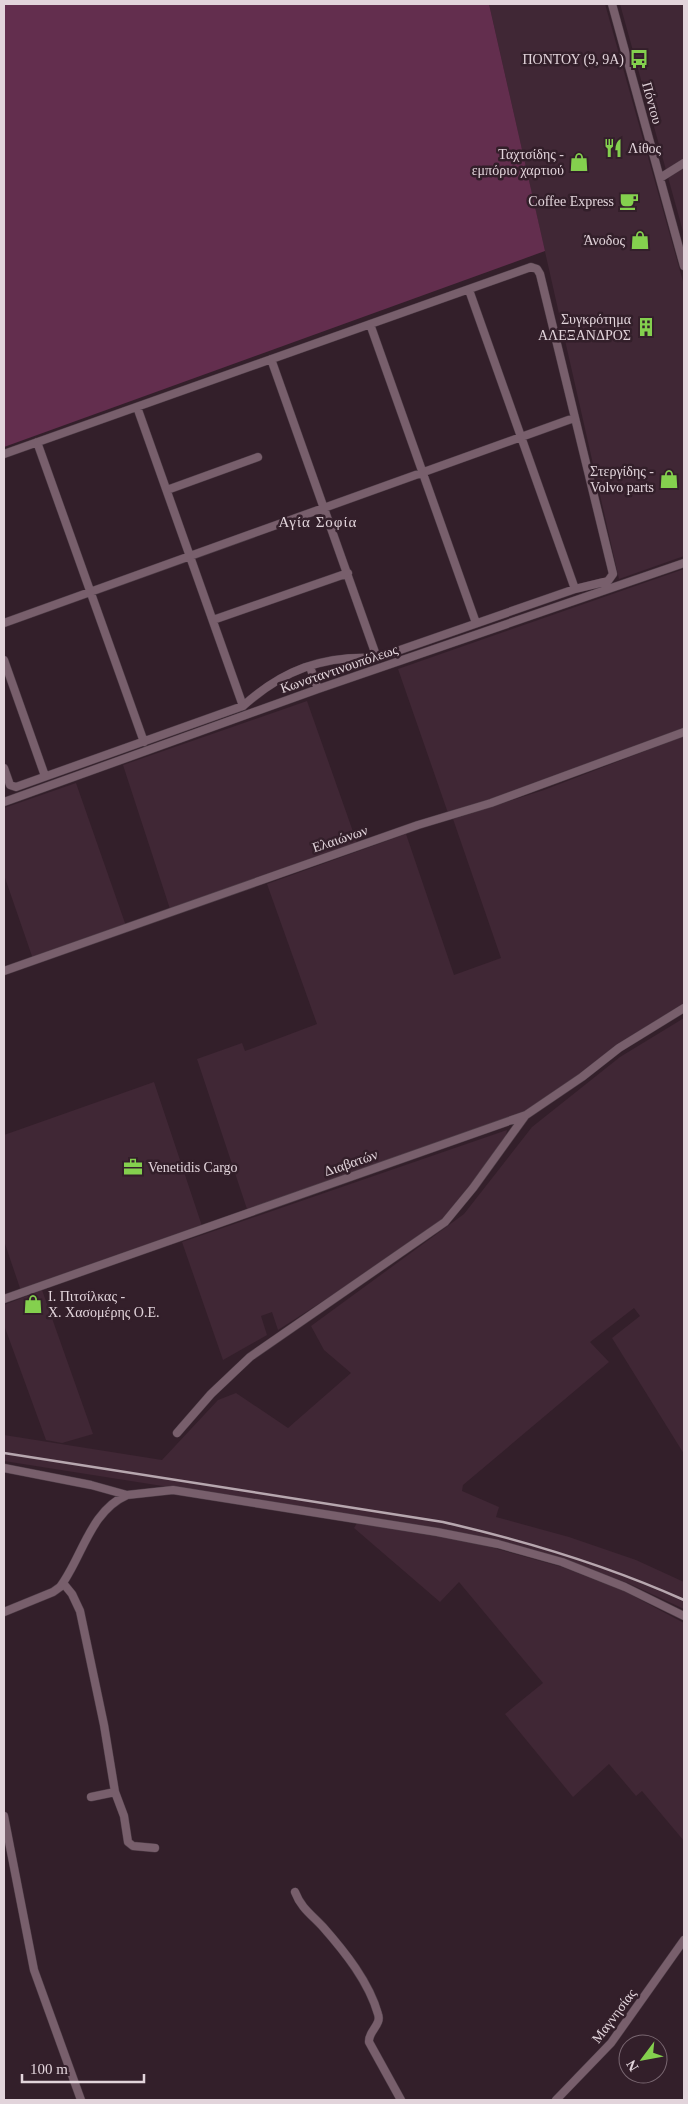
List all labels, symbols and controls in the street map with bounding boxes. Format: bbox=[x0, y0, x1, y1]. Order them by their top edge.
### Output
bus stop icon: ΠΟΝΤΟΥ (9, 9Α) bbox=[628, 48, 650, 70]
place label: ΠΟΝΤΟΥ (9, 9Α) bbox=[522, 52, 624, 68]
street label: Πόντου bbox=[639, 80, 665, 126]
restaurant icon: Λίθος bbox=[602, 137, 624, 159]
place label: Λίθος bbox=[628, 141, 662, 156]
place label: Ταχτσίδης - εμπόριο χαρτιού bbox=[472, 147, 564, 178]
shop icon: Ταχτσίδης - εμπόριο χαρτιού bbox=[568, 151, 590, 173]
cafe icon: Coffee Express bbox=[618, 190, 640, 212]
place label: Coffee Express bbox=[528, 194, 614, 209]
shop icon: Άνοδος bbox=[629, 229, 651, 251]
place label: Άνοδος bbox=[583, 233, 625, 248]
place label: Συγκρότημα ΑΛΕΞΑΝΔΡΟΣ bbox=[538, 312, 632, 343]
building icon: Συγκρότημα ΑΛΕΞΑΝΔΡΟΣ bbox=[635, 316, 657, 338]
place label: Στεργίδης - Volvo parts bbox=[590, 464, 654, 495]
shop icon: Στεργίδης - Volvo parts bbox=[658, 468, 680, 490]
district label: Αγία Σοφία bbox=[279, 514, 357, 530]
street label: Κωνσταντινουπόλεως bbox=[278, 642, 400, 696]
street label: Ελαιώνων bbox=[310, 823, 370, 855]
street label: Διαβατών bbox=[322, 1147, 380, 1179]
office icon: Venetidis Cargo bbox=[122, 1156, 144, 1178]
place label: Venetidis Cargo bbox=[148, 1160, 238, 1175]
place label: Ι. Πιτσίλκας - Χ. Χασομέρης Ο.Ε. bbox=[48, 1289, 160, 1320]
shop icon: Ι. Πιτσίλκας - Χ. Χασομέρης Ο.Ε. bbox=[22, 1293, 44, 1315]
street label: Μαγνησίας bbox=[589, 1986, 639, 2046]
north arrow bbox=[618, 2034, 668, 2084]
scale bar bbox=[22, 2052, 145, 2084]
text: N bbox=[623, 2057, 641, 2074]
text: 100 m bbox=[30, 2061, 68, 2077]

